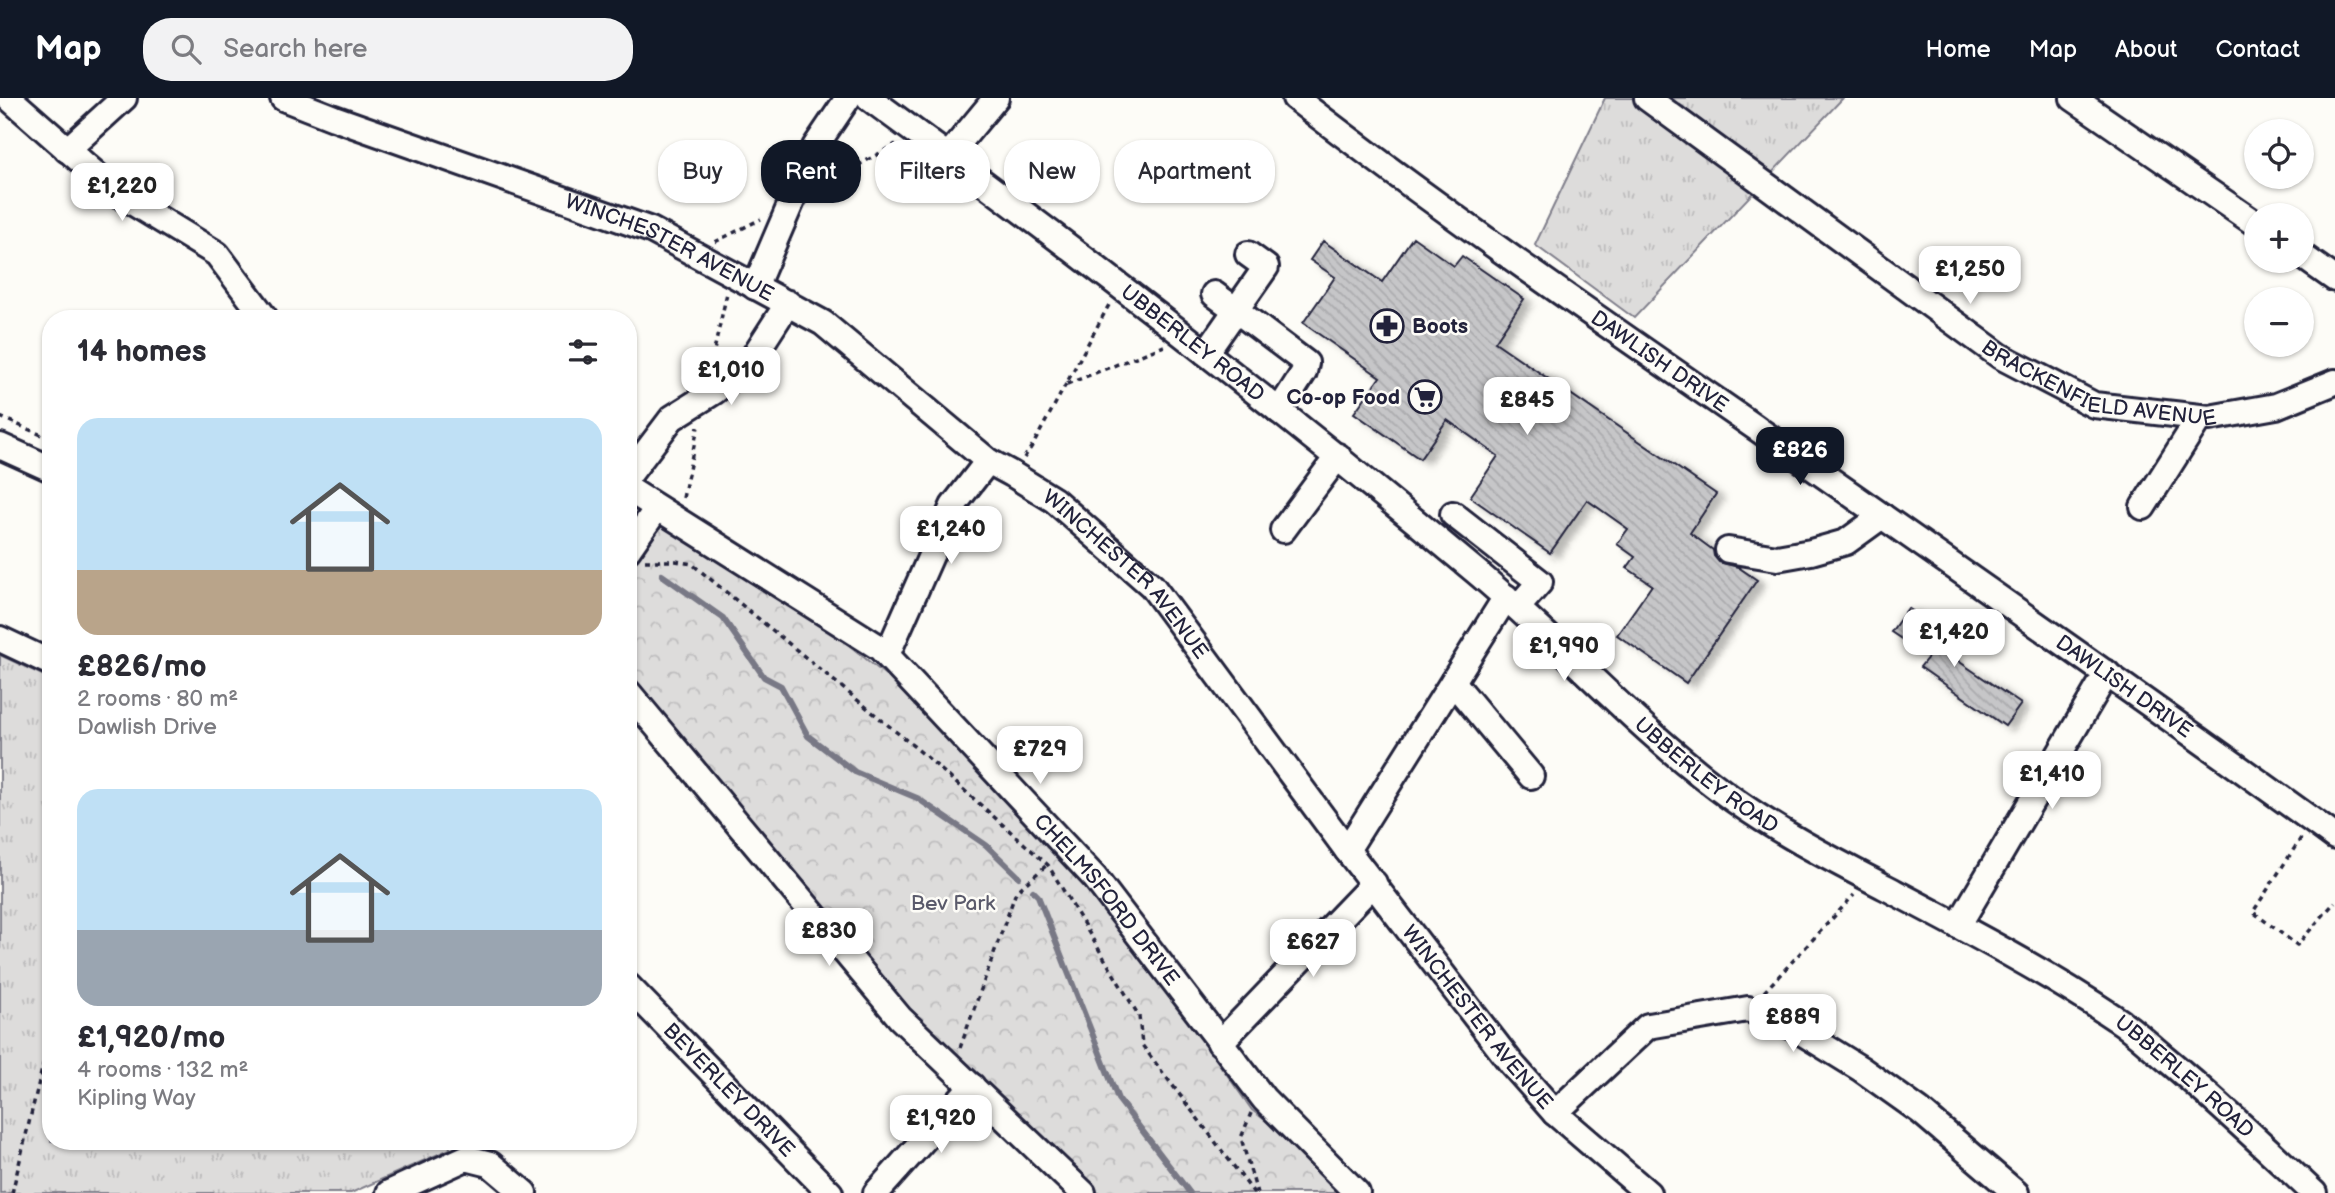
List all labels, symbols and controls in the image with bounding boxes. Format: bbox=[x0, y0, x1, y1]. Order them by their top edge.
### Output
search box bbox=[143, 18, 633, 81]
text: Map bbox=[35, 29, 101, 69]
icon: search bbox=[167, 30, 205, 68]
text: Search here bbox=[223, 34, 367, 65]
text: Home bbox=[1926, 35, 1991, 64]
text: Map bbox=[2029, 35, 2077, 64]
text: About bbox=[2115, 35, 2177, 64]
text: Contact bbox=[2215, 35, 2300, 64]
map controls bbox=[2244, 119, 2314, 357]
button: locate bbox=[2244, 119, 2314, 189]
chip: Buy bbox=[658, 140, 747, 203]
chip: Rent bbox=[761, 140, 861, 203]
chip: Filters bbox=[875, 140, 990, 203]
chip: New bbox=[1004, 140, 1100, 203]
chip: Apartment bbox=[1114, 140, 1275, 203]
pin: £1,220 bbox=[65, 164, 179, 223]
text: £1,220 bbox=[87, 172, 157, 200]
street label: WINCHESTER AVENUE bbox=[562, 188, 778, 307]
button: + bbox=[2244, 203, 2314, 273]
pin: £1,250 bbox=[1913, 246, 2027, 306]
text: £1,250 bbox=[1935, 255, 2005, 283]
street label: UBBERLEY ROAD bbox=[1116, 279, 1270, 407]
button: − bbox=[2244, 287, 2314, 357]
street label: DAWLISH DRIVE bbox=[1586, 305, 1733, 418]
pharmacy icon: Boots bbox=[1368, 307, 1406, 345]
place label: Boots bbox=[1412, 314, 1468, 339]
icon: filters bbox=[564, 333, 602, 371]
text: 14 homes bbox=[77, 334, 206, 370]
street label: BRACKENFIELD AVENUE bbox=[1977, 334, 2218, 431]
pin: £1,010 bbox=[674, 348, 788, 407]
text: £1,010 bbox=[697, 356, 765, 384]
supermarket icon: Co-op Food bbox=[1406, 378, 1444, 416]
pin: £845 bbox=[1486, 378, 1568, 437]
place label: Co-op Food bbox=[1287, 385, 1400, 410]
text: £845 bbox=[1500, 386, 1554, 414]
pin: £826 bbox=[1759, 428, 1841, 487]
text: £826 bbox=[1772, 436, 1828, 464]
icon: home bbox=[277, 464, 403, 590]
street label: WINCHESTER AVENUE bbox=[1039, 484, 1214, 664]
pin: £1,240 bbox=[894, 506, 1008, 566]
text: £1,240 bbox=[916, 515, 986, 543]
pin: £1,420 bbox=[1897, 610, 2011, 669]
text: £1,420 bbox=[1919, 618, 1989, 646]
pin: £1,990 bbox=[1507, 624, 1621, 683]
street label: DAWLISH DRIVE bbox=[2051, 630, 2198, 743]
text: £1,990 bbox=[1529, 632, 1599, 660]
text: £826/mo bbox=[77, 649, 207, 685]
text: 2 rooms · 80 m² bbox=[77, 685, 238, 713]
street label: UBBERLEY ROAD bbox=[1630, 712, 1783, 838]
text: Dawlish Drive bbox=[77, 713, 217, 741]
pin: £729 bbox=[999, 726, 1081, 786]
text: £729 bbox=[1013, 735, 1067, 763]
pin: £1,410 bbox=[1995, 752, 2109, 811]
text: £1,410 bbox=[2019, 760, 2085, 788]
street label: CHELMSFORD DRIVE bbox=[1029, 809, 1185, 990]
icon: home bbox=[277, 835, 403, 961]
park label: Bev Park bbox=[911, 891, 996, 916]
pin: £830 bbox=[788, 908, 870, 968]
text: £830 bbox=[801, 917, 857, 945]
pin: £627 bbox=[1272, 920, 1354, 979]
street label: WINCHESTER AVENUE bbox=[1397, 920, 1558, 1114]
text: £627 bbox=[1286, 928, 1340, 956]
pin: £889 bbox=[1752, 995, 1834, 1054]
text: £889 bbox=[1765, 1003, 1821, 1031]
street label: UBBERLEY ROAD bbox=[2111, 1009, 2259, 1143]
street label: BEVERLEY DRIVE bbox=[658, 1018, 800, 1162]
text: £1,920/mo bbox=[77, 1020, 225, 1056]
text: 4 rooms · 132 m² bbox=[77, 1056, 248, 1084]
text: Kipling Way bbox=[77, 1084, 196, 1112]
pin: £1,920 bbox=[884, 1096, 998, 1155]
text: £1,920 bbox=[906, 1104, 976, 1132]

